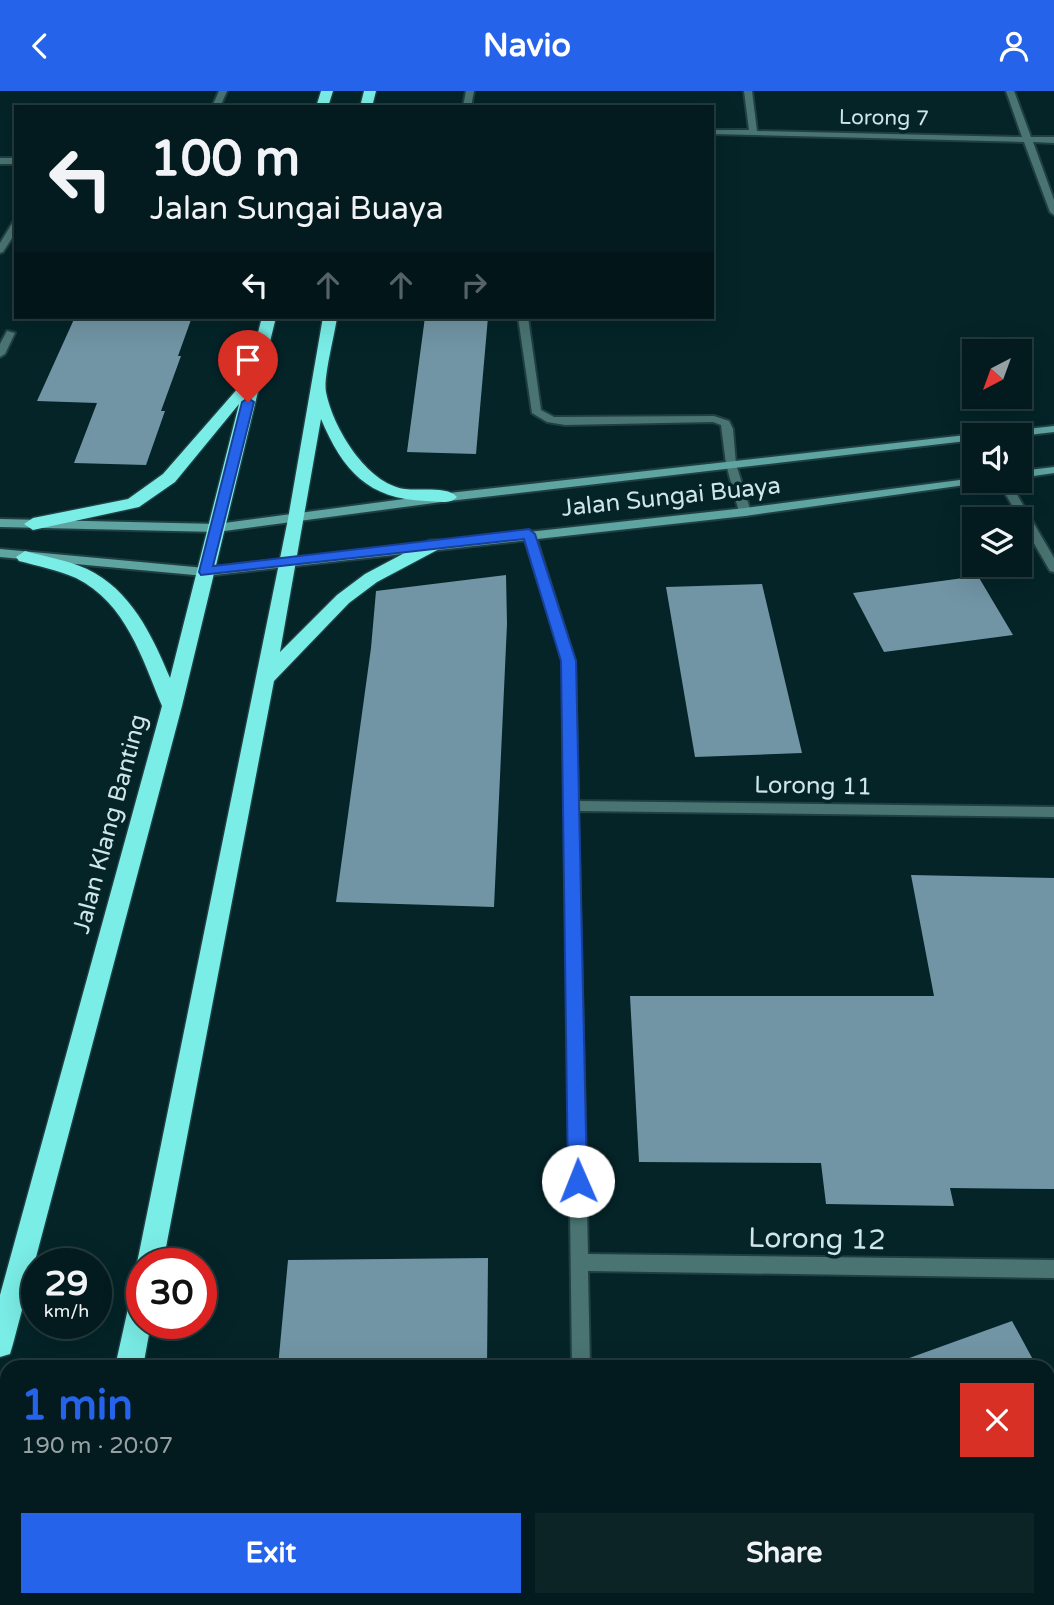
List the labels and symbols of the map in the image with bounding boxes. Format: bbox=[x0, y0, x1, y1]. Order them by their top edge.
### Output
street label: Lorong 7 bbox=[839, 105, 929, 131]
pin bbox=[218, 330, 278, 402]
north arrow bbox=[962, 339, 1032, 409]
street label: Jalan Sungai Buaya bbox=[560, 471, 782, 523]
street label: Jalan Klang Banting bbox=[67, 711, 153, 937]
street label: Lorong 11 bbox=[754, 770, 872, 802]
position arrow bbox=[541, 1144, 615, 1218]
street label: Lorong 12 bbox=[748, 1221, 886, 1257]
speed limit sign: 30 bbox=[126, 1248, 217, 1339]

